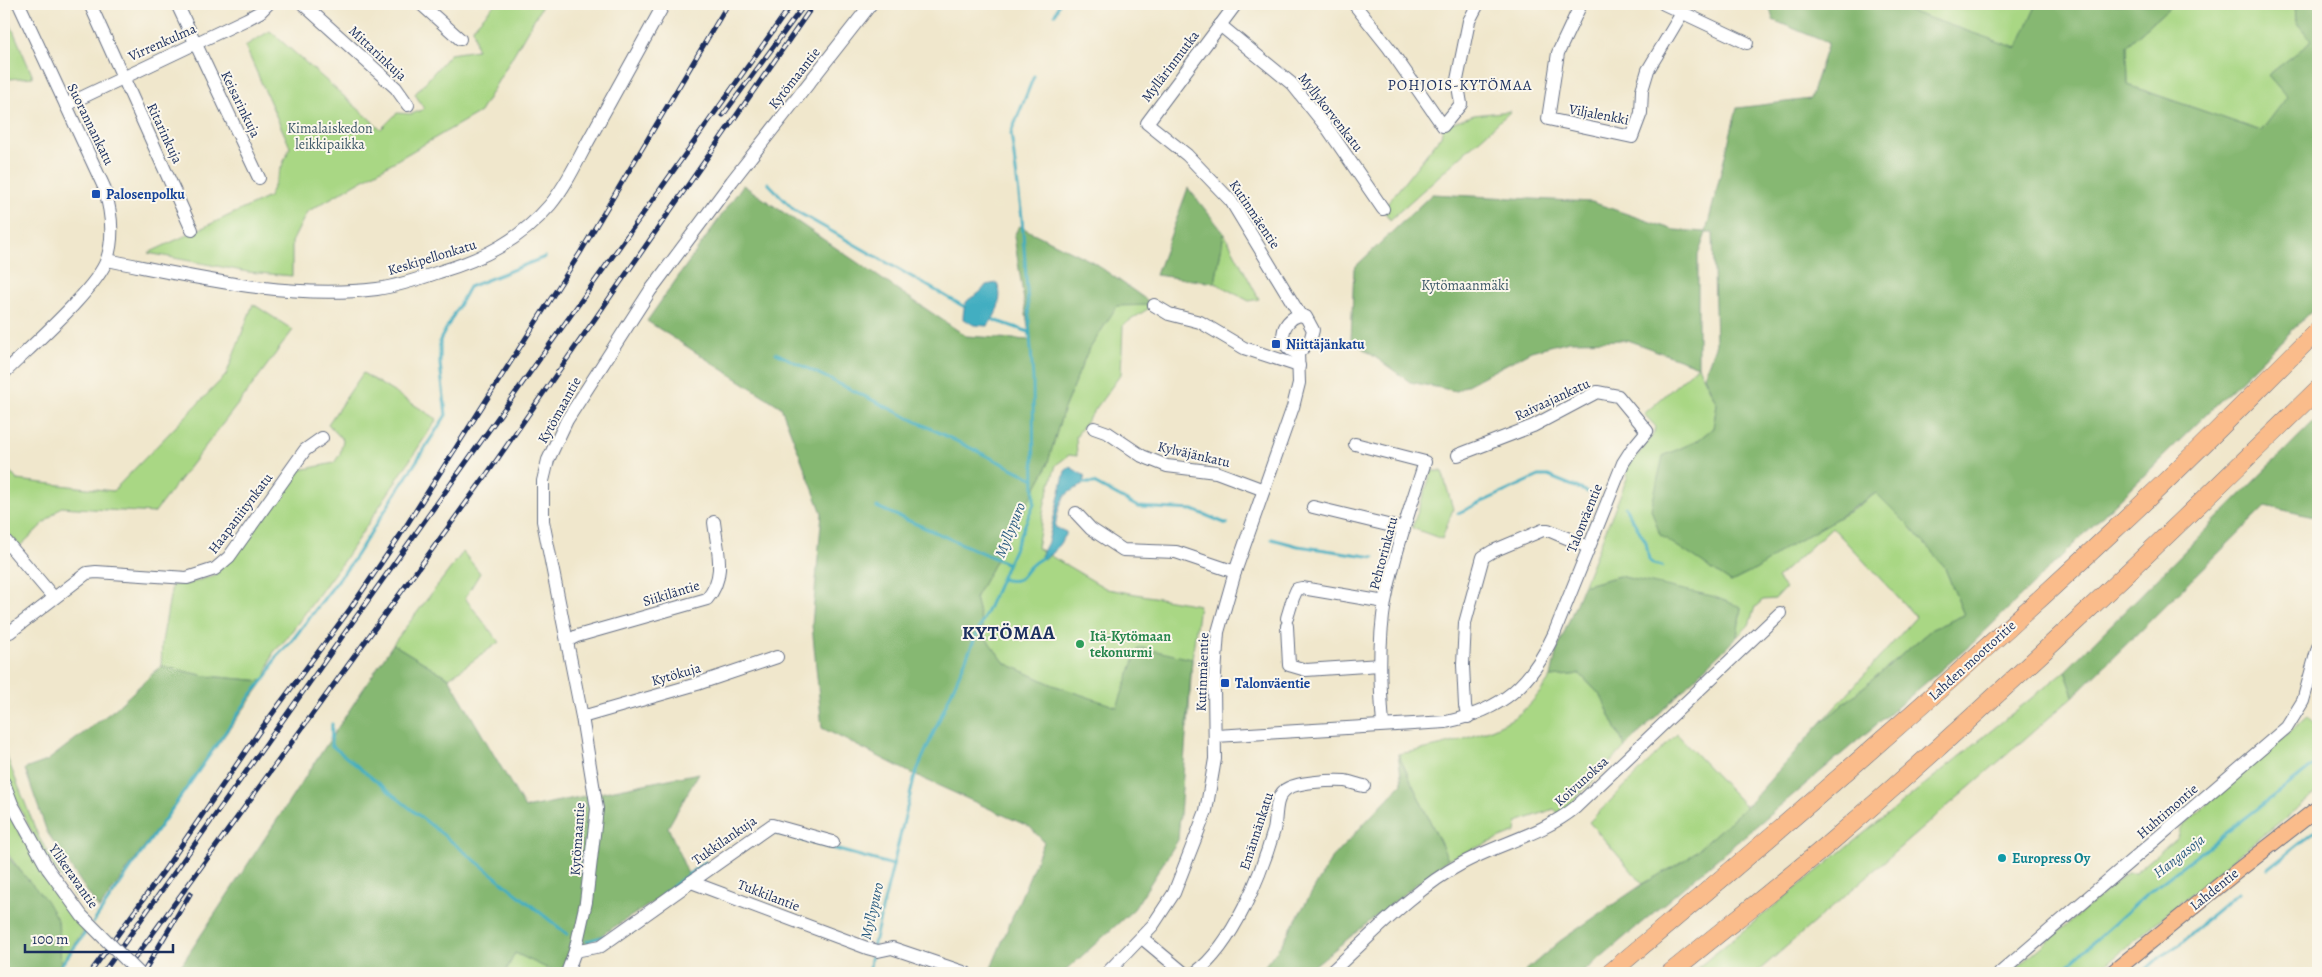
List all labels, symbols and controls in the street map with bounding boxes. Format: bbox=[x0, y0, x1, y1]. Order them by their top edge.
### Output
street label: Virrenkulma bbox=[124, 19, 200, 66]
street label: Mittarinkuja bbox=[344, 22, 411, 86]
street label: Myllärinmutka bbox=[1137, 26, 1204, 106]
street label: Kytömaantie bbox=[764, 44, 824, 113]
street label: Keisarinkuja bbox=[216, 68, 265, 141]
street label: Myllykorvenkatu bbox=[1294, 69, 1368, 156]
district label: POHJOIS-KYTÖMAA bbox=[1388, 75, 1532, 95]
street label: Suorannankatu bbox=[63, 80, 119, 169]
street label: Viljalenkki bbox=[1566, 99, 1631, 130]
street label: Ritarinkuja bbox=[142, 100, 187, 167]
park label: Kimalaiskedon leikkipaikka bbox=[287, 119, 373, 154]
street label: Kutinmäentie bbox=[1225, 176, 1285, 252]
place label: Palosenpolku bbox=[106, 185, 185, 204]
marker: Palosenpolku bbox=[90, 188, 102, 200]
street label: Keskipellonkatu bbox=[386, 235, 479, 280]
park label: Kytömaanmäki bbox=[1421, 276, 1509, 295]
place label: Niittäjänkatu bbox=[1286, 335, 1365, 354]
marker: Niittäjänkatu bbox=[1270, 338, 1282, 350]
street label: Kytömaantie bbox=[533, 374, 586, 447]
street label: Raivaajankatu bbox=[1512, 374, 1593, 425]
street label: Kylväjänkatu bbox=[1156, 437, 1232, 472]
street label: Haapaniitynkatu bbox=[204, 469, 277, 558]
street label: Talonväentie bbox=[1562, 481, 1607, 555]
water label: Myllypuro bbox=[990, 499, 1030, 561]
street label: Pehtorinkatu bbox=[1365, 514, 1402, 592]
street label: Siikiläntie bbox=[640, 576, 702, 611]
street label: Lahden moottoritie bbox=[1925, 616, 2020, 705]
district label: KYTÖMAA bbox=[962, 620, 1056, 646]
place label: Itä-Kytömaan tekonurmi bbox=[1090, 627, 1171, 662]
street label: Kutinmäentie bbox=[1192, 632, 1213, 712]
marker: Itä-Kytömaan tekonurmi bbox=[1074, 638, 1086, 650]
street label: Kytökuja bbox=[649, 658, 704, 691]
place label: Talonväentie bbox=[1235, 674, 1311, 693]
marker: Talonväentie bbox=[1219, 677, 1231, 689]
street label: Koivunoksa bbox=[1550, 752, 1613, 811]
street label: Huhtimontie bbox=[2133, 780, 2202, 843]
street label: Emännänkatu bbox=[1235, 789, 1278, 873]
street label: Kytömaantie bbox=[565, 802, 590, 876]
street label: Tukkilankuja bbox=[688, 811, 761, 870]
water label: Hangasoja bbox=[2149, 830, 2209, 882]
street label: Ylikeravantie bbox=[44, 839, 103, 912]
place label: Europress Oy bbox=[2012, 849, 2091, 868]
marker: Europress Oy bbox=[1996, 852, 2008, 864]
street label: Lahdentie bbox=[2186, 864, 2243, 915]
street label: Tukkilantie bbox=[735, 875, 803, 916]
water label: Myllypuro bbox=[856, 881, 888, 941]
scale bar bbox=[25, 922, 172, 954]
text: 100 m bbox=[32, 929, 69, 949]

